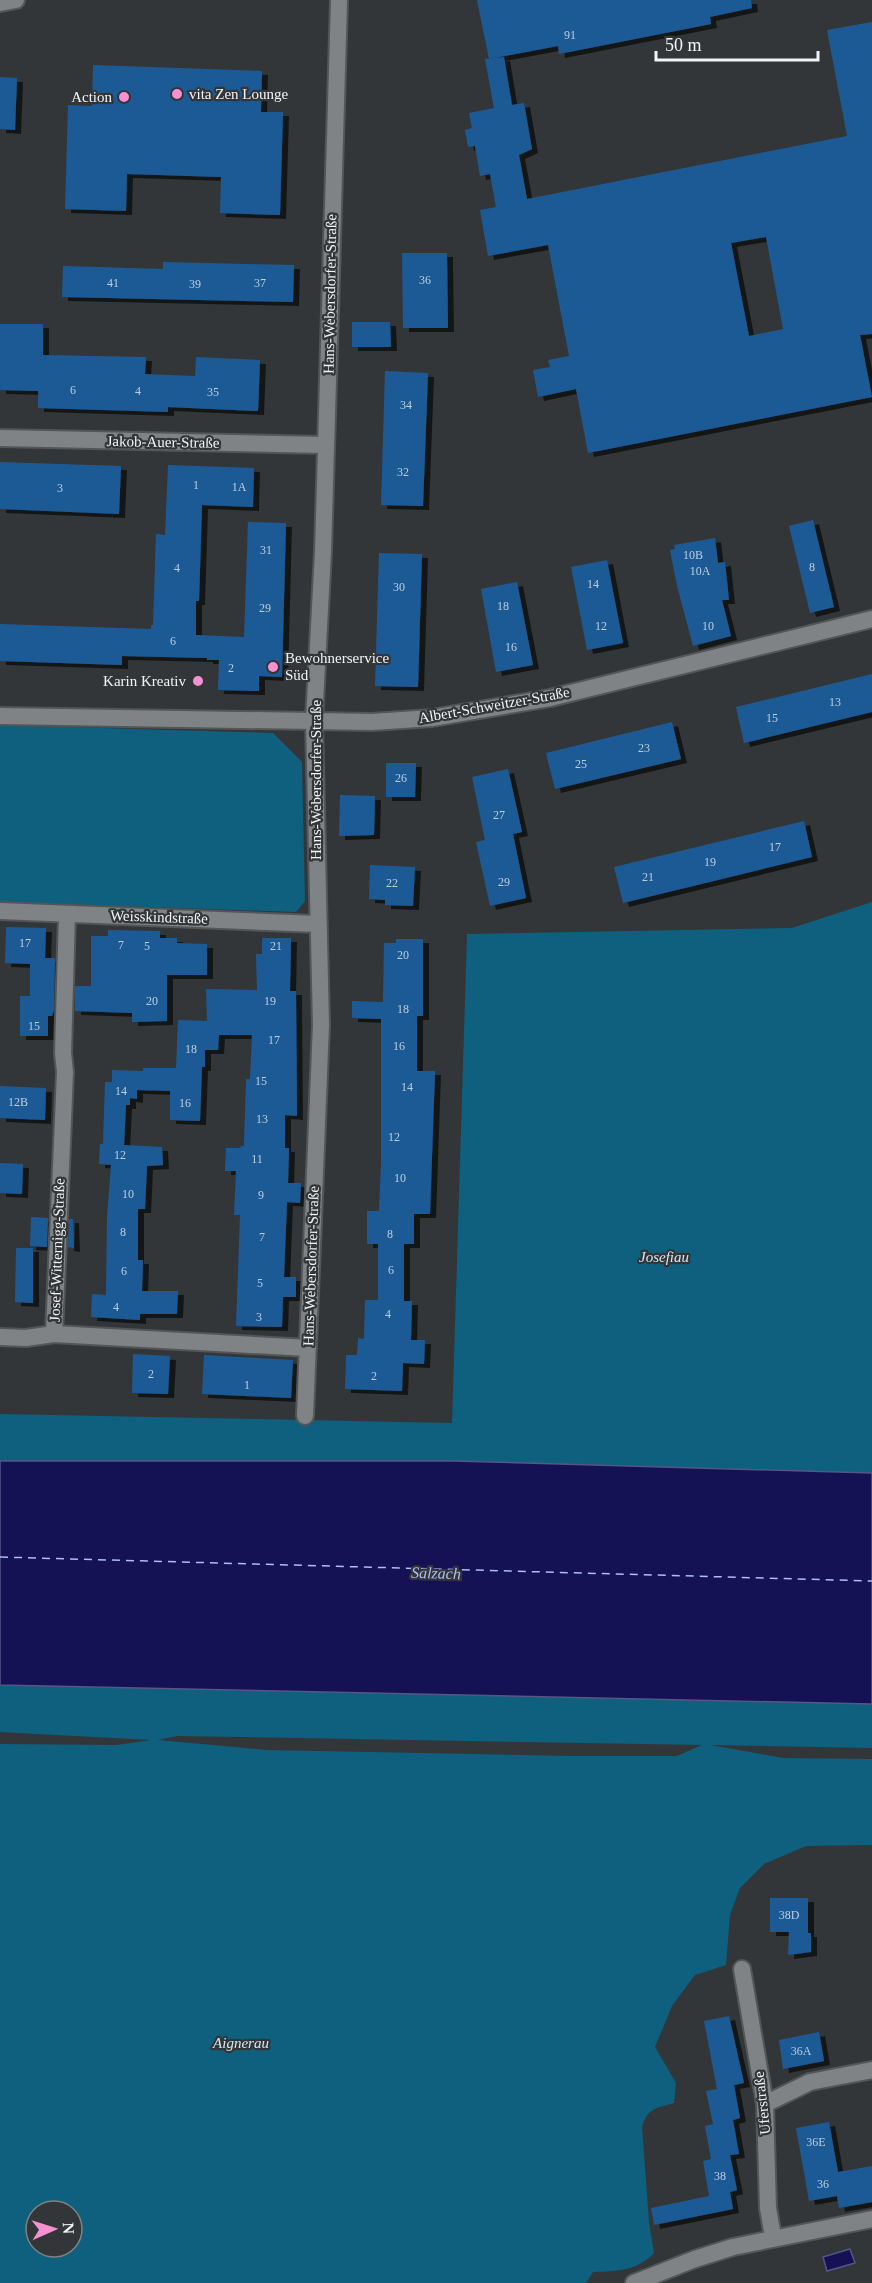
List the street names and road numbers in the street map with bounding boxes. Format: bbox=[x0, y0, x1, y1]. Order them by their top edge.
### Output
street label: Hans-Webersdorfer-Straße bbox=[321, 213, 339, 374]
street label: Jakob-Auer-Straße bbox=[106, 433, 220, 451]
street label: Albert-Schweitzer-Straße bbox=[417, 684, 571, 726]
street label: Hans-Webersdorfer-Straße bbox=[308, 700, 324, 860]
street label: Weisskindstraße bbox=[110, 907, 209, 927]
street label: Josef-Witternigg-Straße bbox=[47, 1178, 68, 1322]
street label: Hans-Webersdorfer-Straße bbox=[300, 1185, 322, 1346]
street label: Uferstraße bbox=[751, 2070, 773, 2135]

